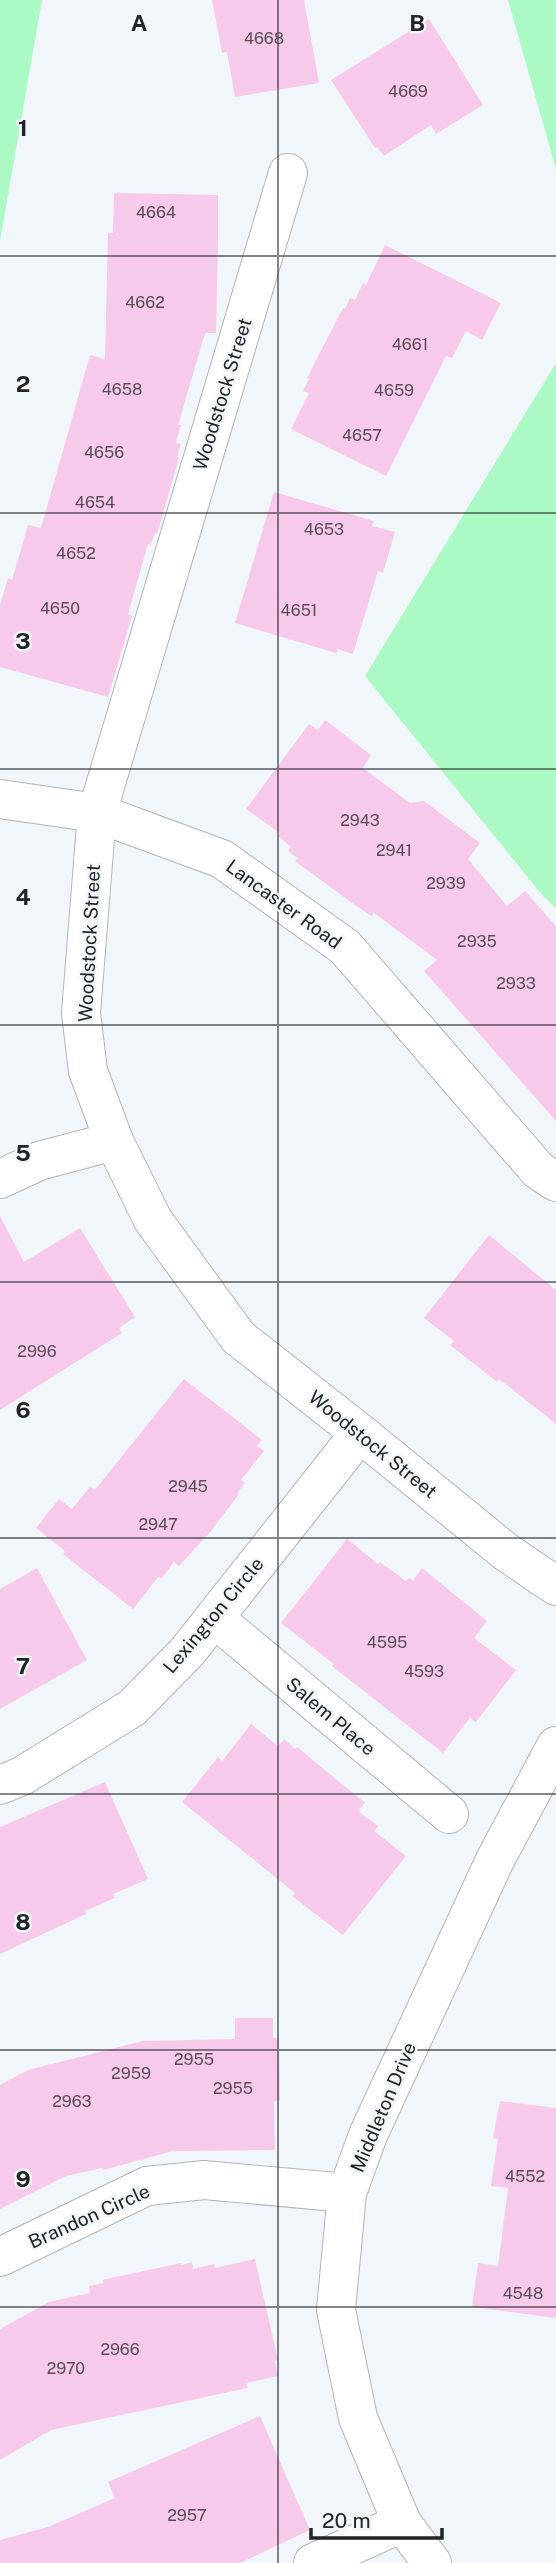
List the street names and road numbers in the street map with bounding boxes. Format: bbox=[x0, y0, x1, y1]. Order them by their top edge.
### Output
street label: Woodstock Street bbox=[188, 315, 256, 473]
street label: Lancaster Road bbox=[222, 855, 346, 953]
street label: Woodstock Street bbox=[74, 863, 104, 1023]
street label: Woodstock Street bbox=[305, 1386, 441, 1502]
street label: Lexington Circle bbox=[158, 1553, 268, 1677]
street label: Salem Place bbox=[282, 1672, 380, 1760]
street label: Middleton Drive bbox=[346, 2039, 420, 2175]
street label: Brandon Circle bbox=[25, 2179, 153, 2253]

